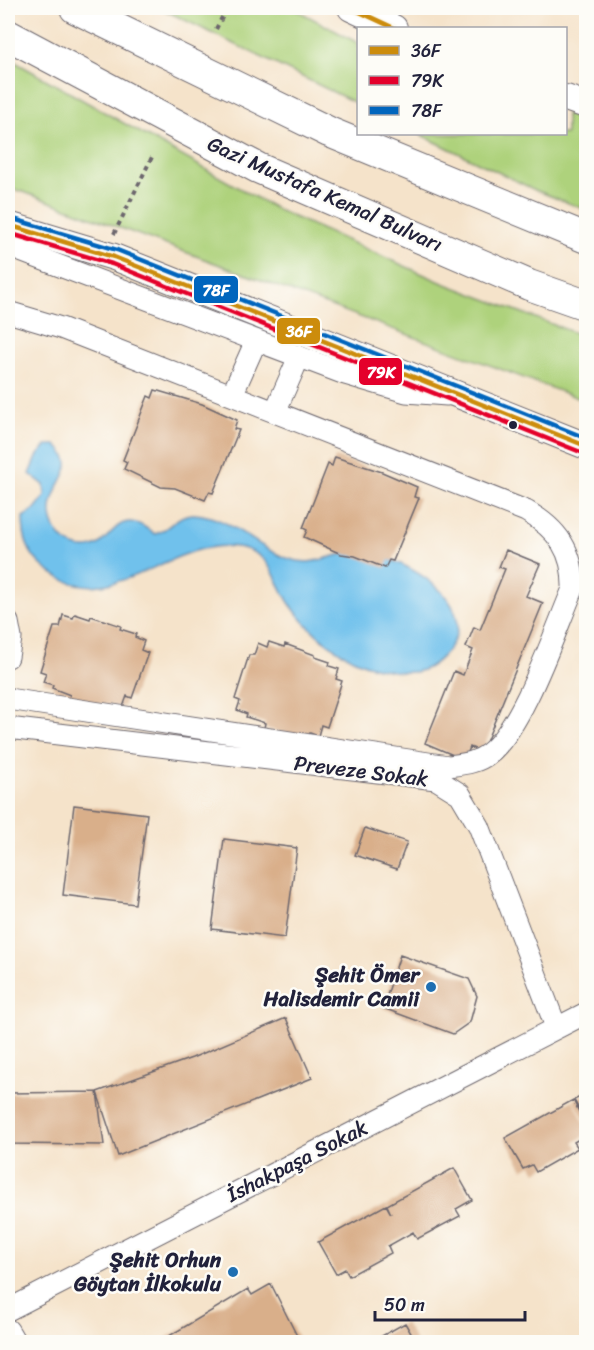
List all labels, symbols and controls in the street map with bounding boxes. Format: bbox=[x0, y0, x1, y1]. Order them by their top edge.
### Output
legend bbox=[357, 27, 567, 135]
text: 36F bbox=[411, 35, 442, 67]
text: 79K bbox=[411, 65, 444, 97]
text: 78F bbox=[411, 95, 443, 127]
street label: Gazi Mustafa Kemal Bulvarı bbox=[201, 125, 449, 263]
line badge: 78F bbox=[193, 275, 239, 304]
text: 78F bbox=[202, 276, 231, 305]
line badge: 36F bbox=[276, 317, 321, 345]
text: 36F bbox=[285, 317, 314, 346]
line badge: 79K bbox=[358, 357, 403, 386]
text: 79K bbox=[367, 358, 397, 387]
unlabelled marker bbox=[507, 419, 519, 431]
street label: Preveze Sokak bbox=[292, 744, 430, 798]
place label: Şehit Ömer Halisdemir Camii bbox=[263, 956, 421, 1018]
marker: Şehit Ömer Halisdemir Camii bbox=[424, 980, 438, 994]
street label: İshakpaşa Sokak bbox=[219, 1109, 375, 1213]
place label: Şehit Orhun Göytan İlkokulu bbox=[73, 1241, 222, 1303]
marker: Şehit Orhun Göytan İlkokulu bbox=[226, 1265, 240, 1279]
scale bar bbox=[375, 1284, 525, 1322]
text: 50 m bbox=[384, 1289, 425, 1321]

